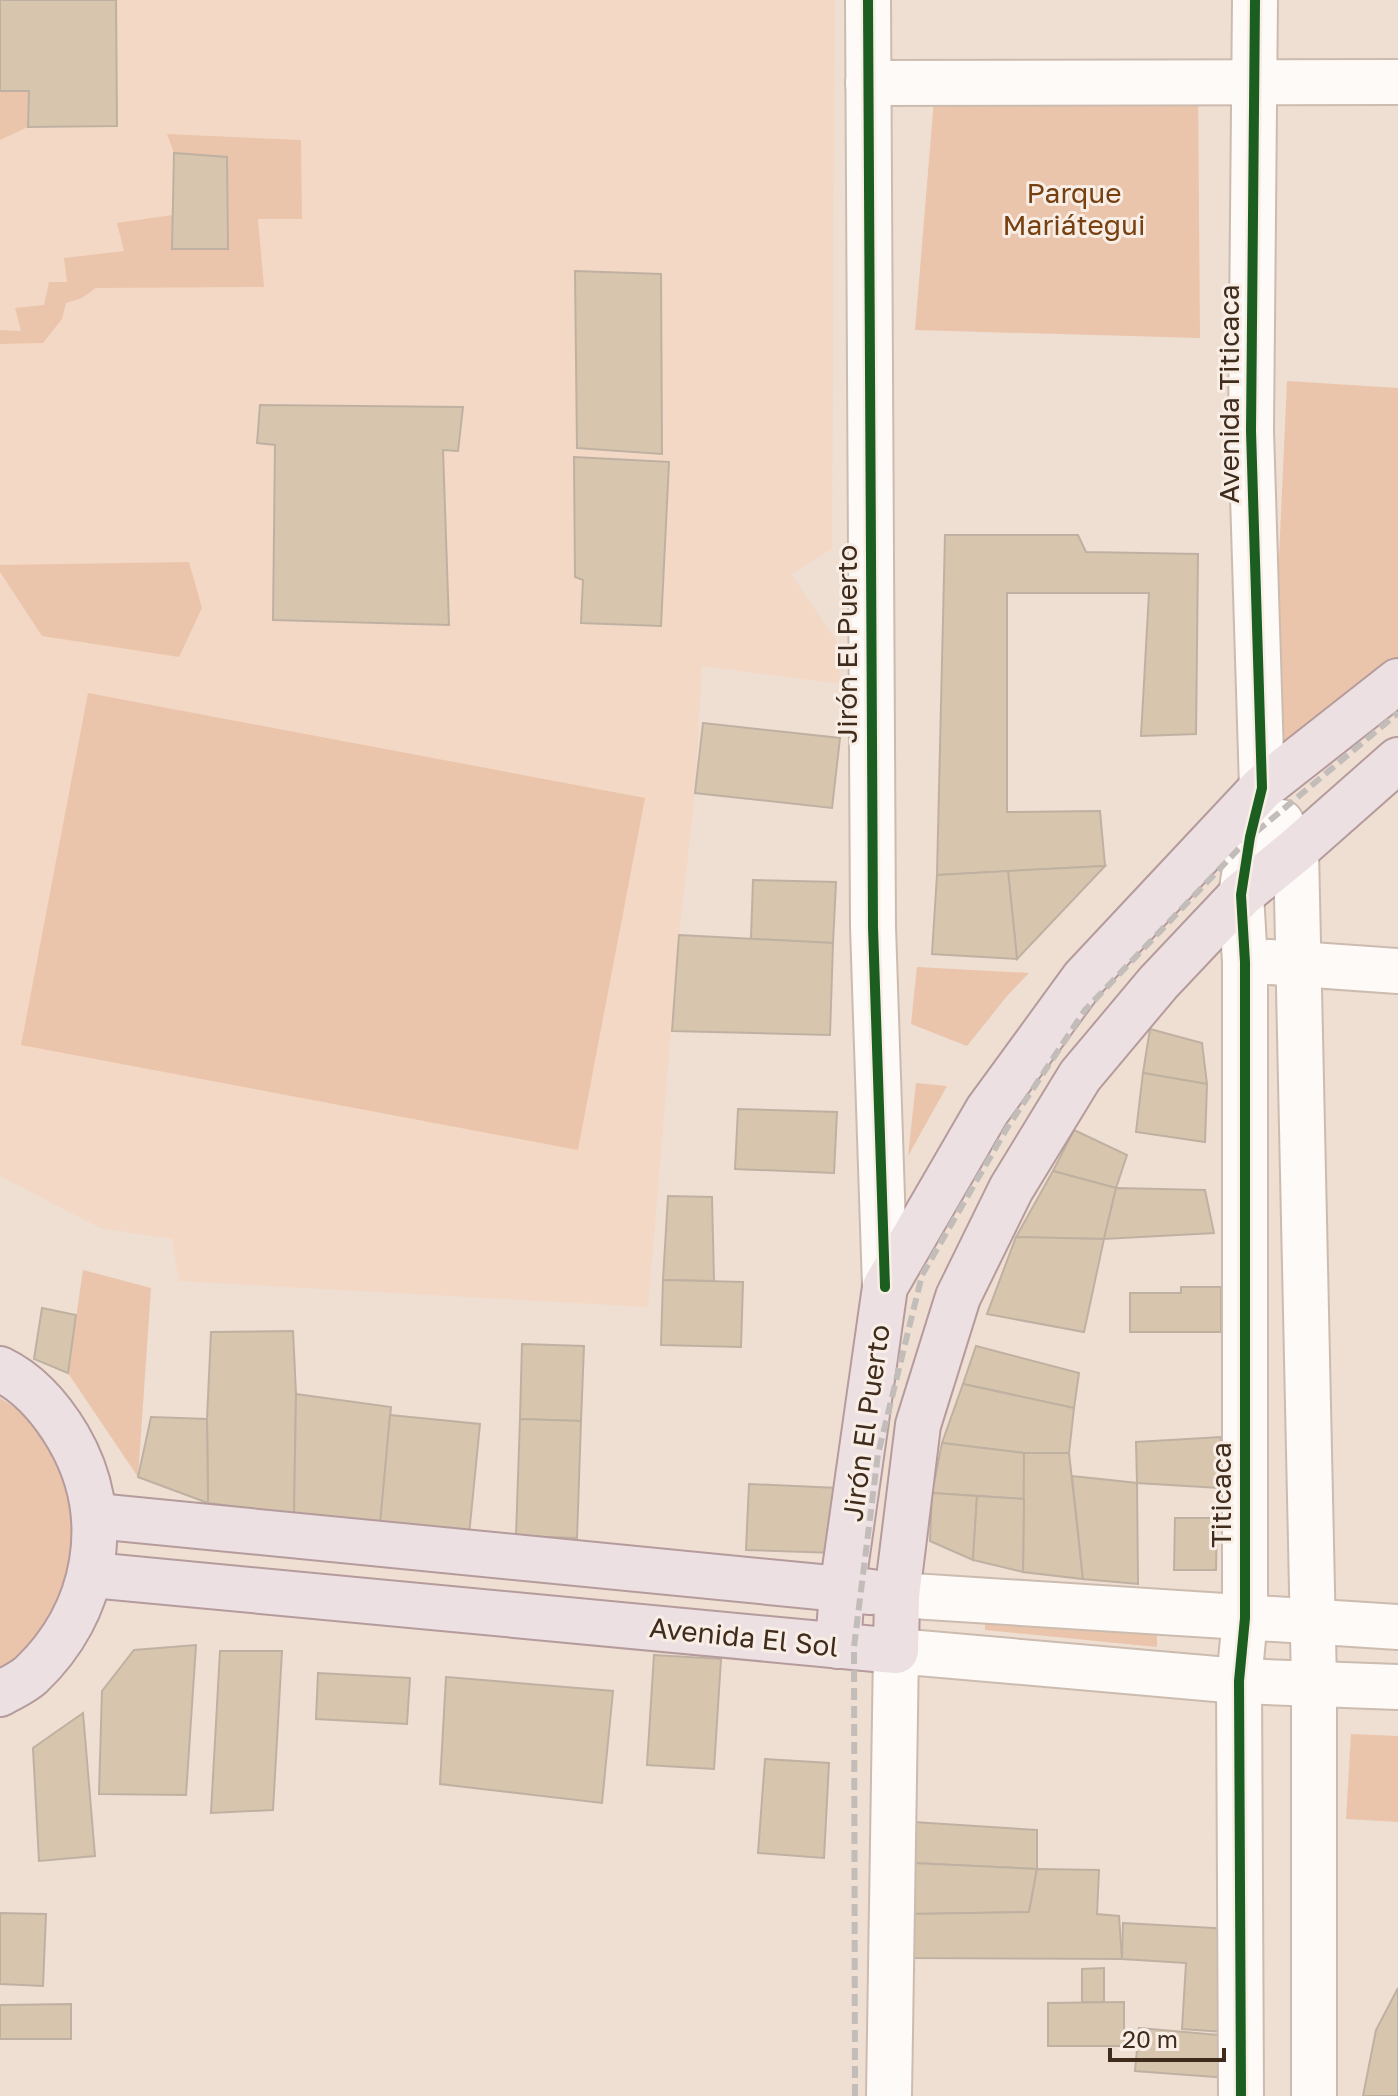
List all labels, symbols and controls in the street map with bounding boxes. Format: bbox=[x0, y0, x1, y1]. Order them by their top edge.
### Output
park label: Parque Mariátegui bbox=[1003, 176, 1145, 241]
street label: Avenida Titicaca bbox=[1212, 285, 1245, 503]
street label: Jirón El Puerto bbox=[830, 545, 863, 743]
street label: Jirón El Puerto bbox=[835, 1322, 896, 1524]
street label: Titicaca bbox=[1204, 1442, 1237, 1548]
street label: Avenida El Sol bbox=[648, 1610, 840, 1663]
scale bar bbox=[1110, 2012, 1224, 2062]
text: 20 m bbox=[1122, 2024, 1178, 2053]

